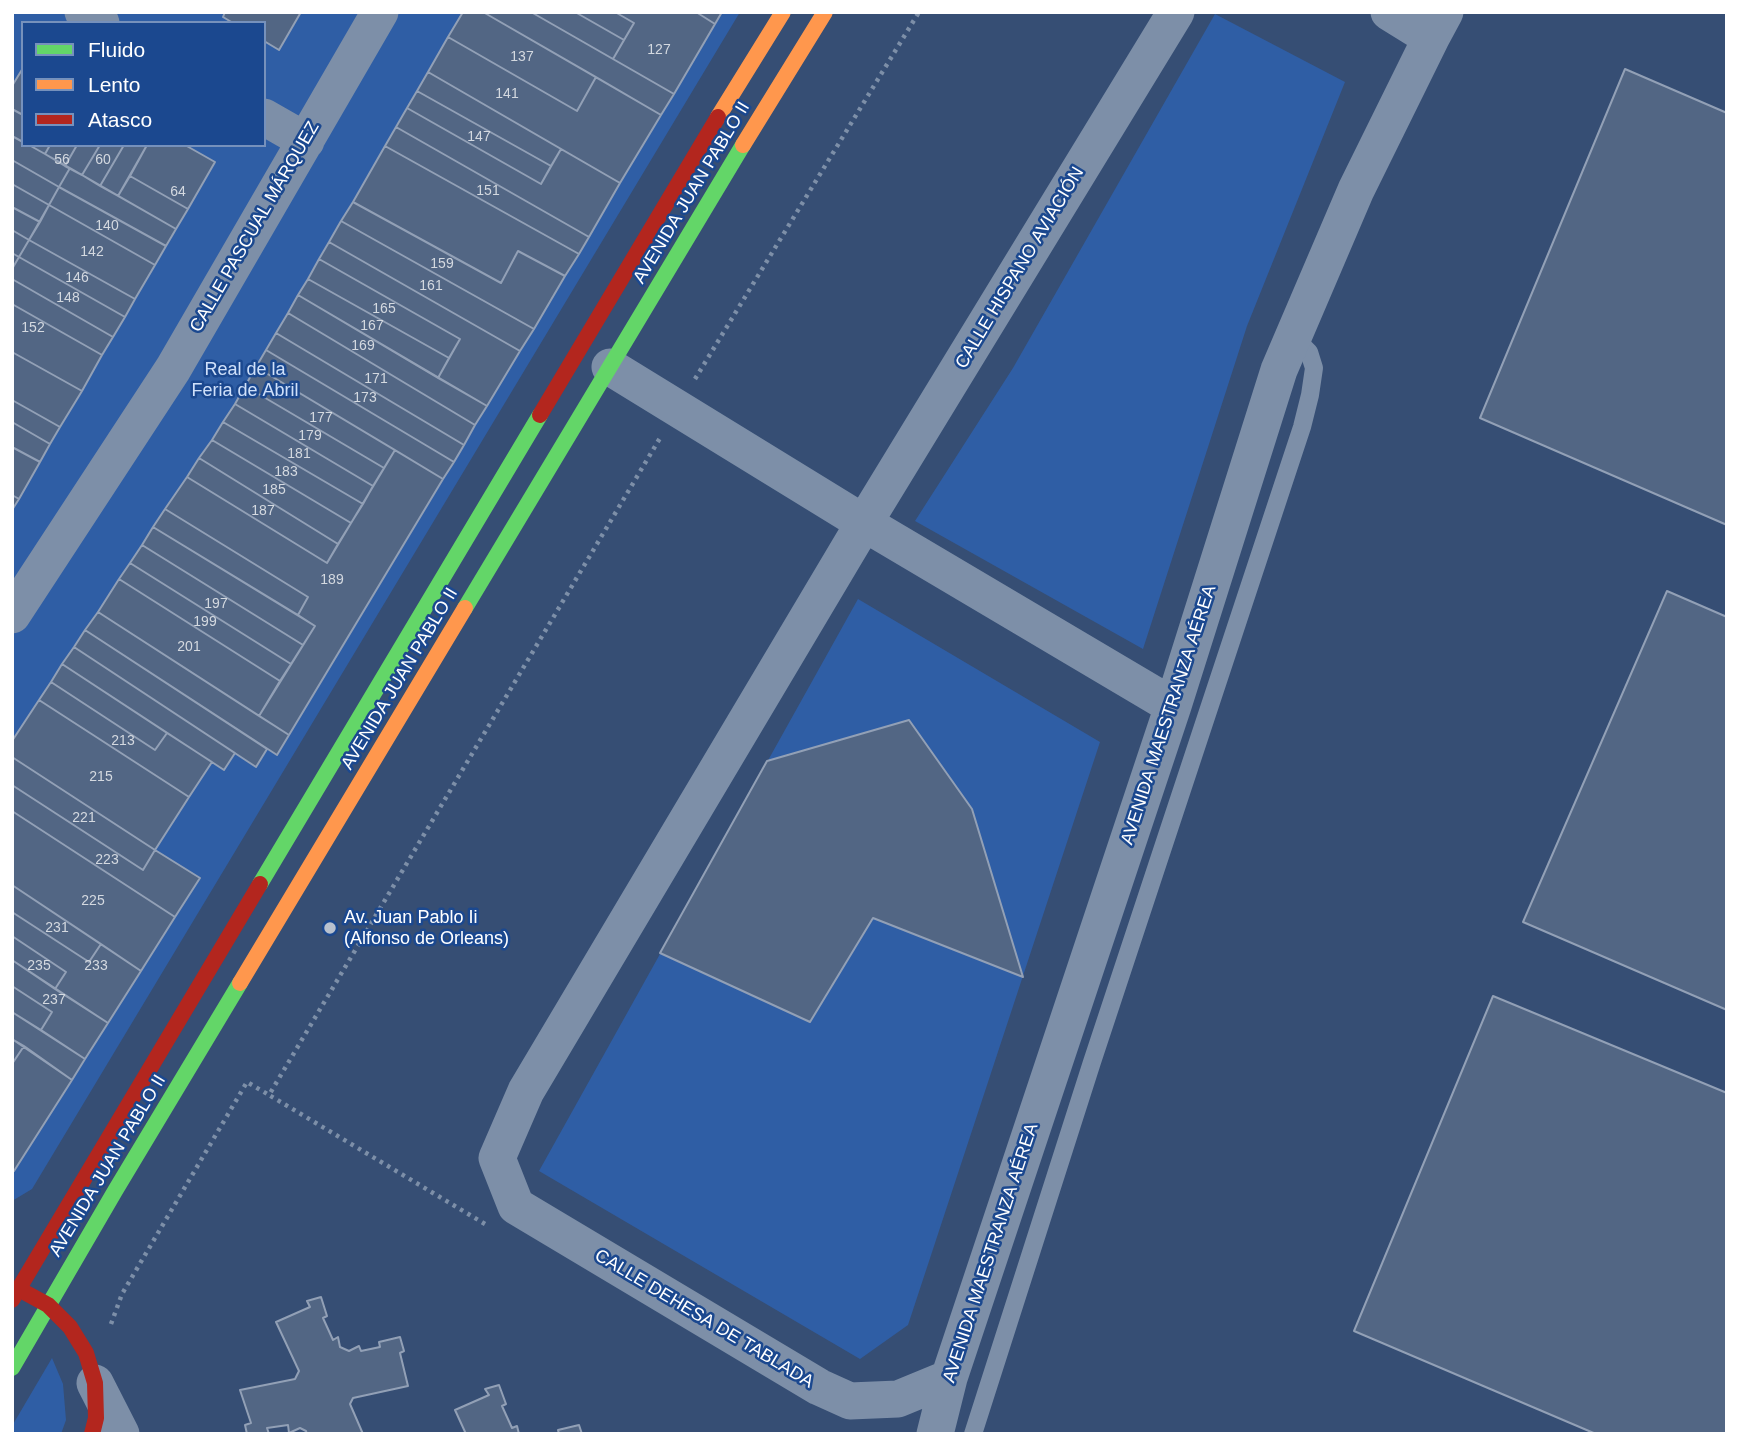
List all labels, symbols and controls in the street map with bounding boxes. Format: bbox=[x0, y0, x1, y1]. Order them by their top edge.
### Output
legend bbox=[21, 21, 266, 147]
text: Fluido bbox=[88, 38, 145, 61]
house number: 127 bbox=[647, 42, 671, 58]
house number: 137 bbox=[510, 49, 534, 65]
text: Lento bbox=[88, 73, 141, 96]
house number: 141 bbox=[495, 86, 519, 102]
street label: AVENIDA JUAN PABLO II bbox=[629, 98, 755, 288]
text: Atasco bbox=[88, 108, 152, 131]
street label: CALLE PASCUAL MÁRQUEZ bbox=[186, 118, 324, 336]
house number: 147 bbox=[467, 129, 491, 145]
house number: 56 bbox=[54, 152, 70, 168]
house number: 60 bbox=[95, 152, 111, 168]
street label: CALLE HISPANO AVIACIÓN bbox=[951, 163, 1089, 373]
house number: 151 bbox=[476, 183, 500, 199]
house number: 64 bbox=[170, 184, 186, 200]
house number: 140 bbox=[95, 218, 119, 234]
house number: 142 bbox=[80, 244, 104, 260]
house number: 159 bbox=[430, 256, 454, 272]
house number: 146 bbox=[65, 270, 89, 286]
house number: 161 bbox=[419, 278, 443, 294]
house number: 148 bbox=[56, 290, 80, 306]
house number: 165 bbox=[372, 301, 396, 317]
house number: 167 bbox=[360, 318, 384, 334]
house number: 152 bbox=[21, 320, 45, 336]
house number: 169 bbox=[351, 338, 375, 354]
park label: Real de la Feria de Abril bbox=[191, 359, 299, 402]
house number: 171 bbox=[364, 371, 388, 387]
house number: 173 bbox=[353, 390, 377, 406]
house number: 177 bbox=[309, 410, 333, 426]
house number: 179 bbox=[298, 428, 322, 444]
house number: 181 bbox=[287, 446, 311, 462]
house number: 183 bbox=[274, 464, 298, 480]
house number: 185 bbox=[262, 482, 286, 498]
house number: 187 bbox=[251, 503, 275, 519]
house number: 189 bbox=[320, 572, 344, 588]
street label: AVENIDA MAESTRANZA AÉREA bbox=[1117, 582, 1221, 848]
street label: AVENIDA JUAN PABLO II bbox=[337, 584, 463, 774]
house number: 197 bbox=[204, 596, 228, 612]
house number: 199 bbox=[193, 614, 217, 630]
house number: 201 bbox=[177, 639, 201, 655]
house number: 213 bbox=[111, 733, 135, 749]
house number: 215 bbox=[89, 769, 113, 785]
house number: 221 bbox=[72, 810, 96, 826]
house number: 223 bbox=[95, 852, 119, 868]
house number: 225 bbox=[81, 893, 105, 909]
place label: Av. Juan Pablo Ii (Alfonso de Orleans) bbox=[344, 907, 509, 950]
house number: 231 bbox=[45, 920, 69, 936]
marker: Av. Juan Pablo Ii (Alfonso de Orleans) bbox=[322, 920, 338, 936]
house number: 235 bbox=[27, 958, 51, 974]
house number: 233 bbox=[84, 958, 108, 974]
house number: 237 bbox=[42, 992, 66, 1008]
street label: AVENIDA JUAN PABLO II bbox=[45, 1071, 171, 1261]
street label: AVENIDA MAESTRANZA AÉREA bbox=[939, 1120, 1043, 1386]
street label: CALLE DEHESA DE TABLADA bbox=[591, 1245, 817, 1393]

